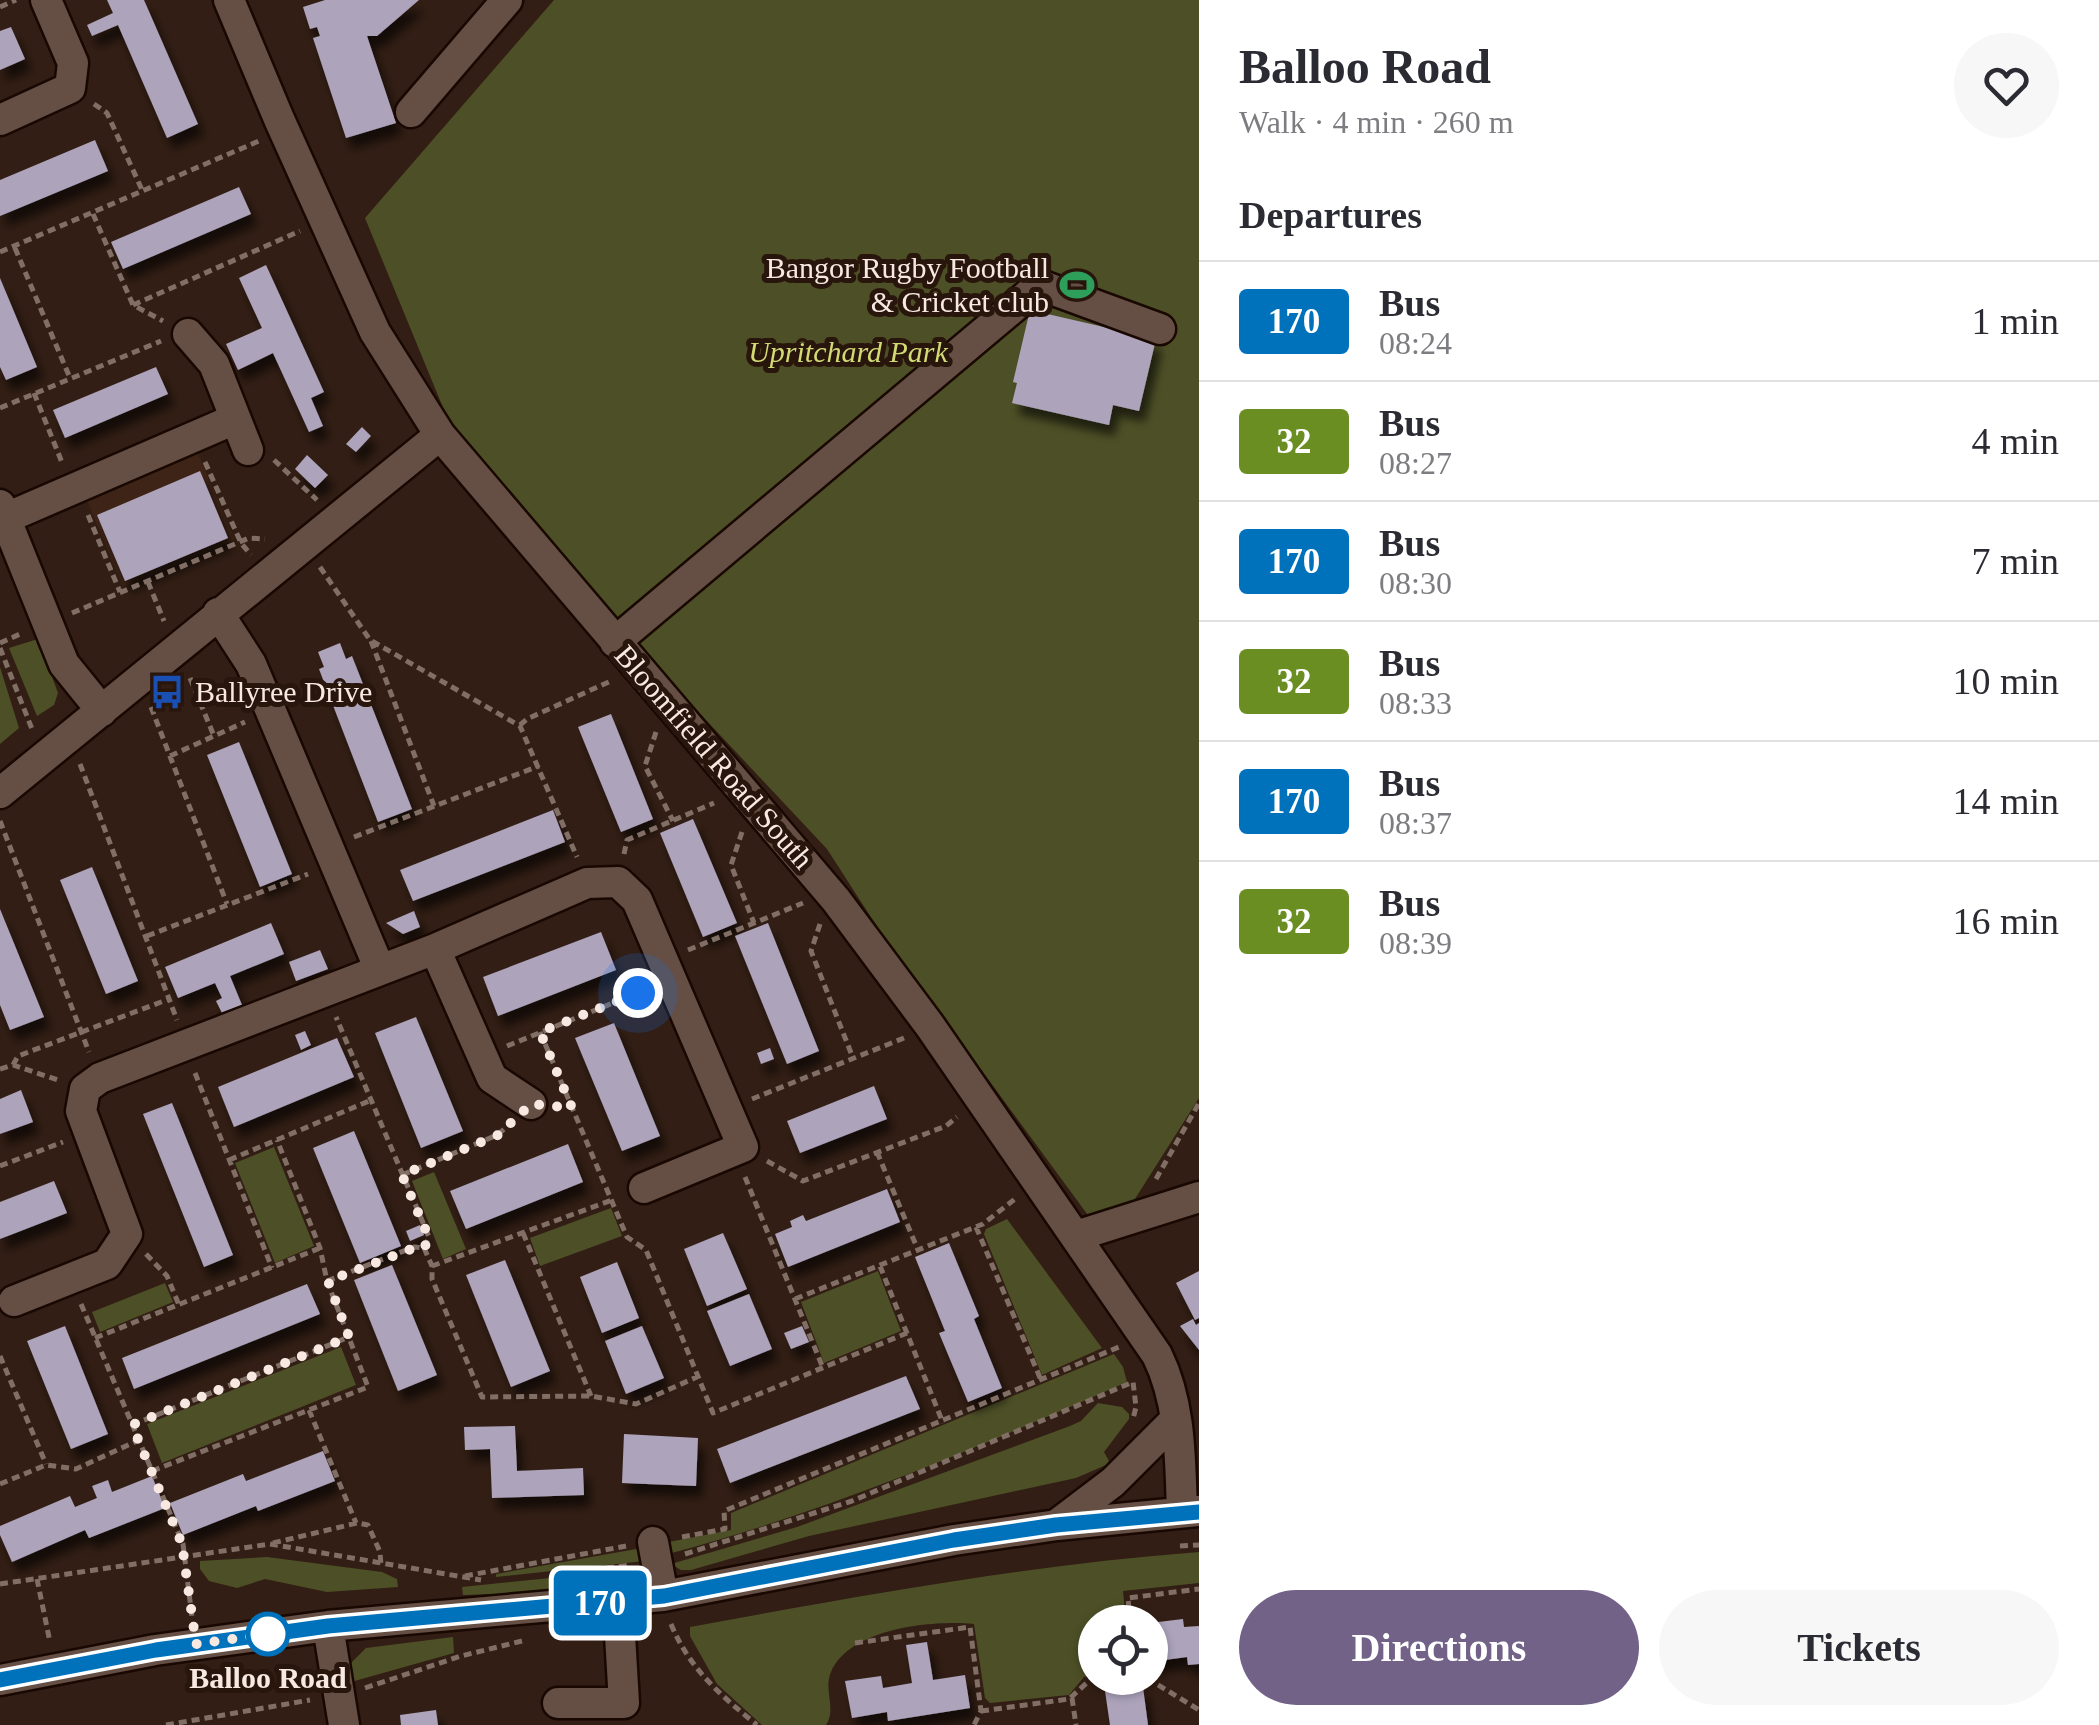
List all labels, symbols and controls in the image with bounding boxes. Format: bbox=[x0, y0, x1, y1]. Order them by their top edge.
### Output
button: heart bbox=[1954, 33, 2059, 138]
text: Balloo Road bbox=[1239, 40, 1491, 93]
text: Walk · 4 min · 260 m bbox=[1239, 104, 1514, 140]
text: Departures bbox=[1239, 194, 1422, 236]
place label: Bangor Rugby Football & Cricket club bbox=[766, 251, 1049, 318]
sports icon: Bangor Rugby Football & Cricket club bbox=[1058, 266, 1096, 304]
text: Bus bbox=[1379, 282, 1440, 324]
text: 1 min bbox=[1971, 300, 2059, 342]
text: 170 bbox=[1268, 302, 1320, 341]
text: 08:24 bbox=[1379, 325, 1452, 361]
park label: Upritchard Park bbox=[748, 335, 949, 368]
text: Bus bbox=[1379, 402, 1440, 444]
text: 4 min bbox=[1971, 420, 2059, 462]
text: 32 bbox=[1277, 422, 1312, 461]
text: 08:27 bbox=[1379, 445, 1452, 481]
text: Bus bbox=[1379, 522, 1440, 564]
text: 7 min bbox=[1971, 540, 2059, 582]
text: 170 bbox=[1268, 542, 1320, 581]
text: 08:30 bbox=[1379, 565, 1452, 601]
street label: Bloomfield Road South bbox=[608, 638, 820, 875]
text: Bus bbox=[1379, 642, 1440, 684]
text: 10 min bbox=[1952, 660, 2059, 702]
text: 32 bbox=[1277, 662, 1312, 701]
bus stop icon: Ballyree Drive bbox=[148, 673, 186, 711]
place label: Ballyree Drive bbox=[195, 675, 372, 708]
text: 08:33 bbox=[1379, 685, 1452, 721]
text: Bus bbox=[1379, 762, 1440, 804]
text: 14 min bbox=[1952, 780, 2059, 822]
text: 170 bbox=[1268, 782, 1320, 821]
text: 08:37 bbox=[1379, 805, 1452, 841]
text: Bus bbox=[1379, 882, 1440, 924]
text: 16 min bbox=[1952, 900, 2059, 942]
text: 32 bbox=[1277, 902, 1312, 941]
text: 08:39 bbox=[1379, 925, 1452, 961]
your location bbox=[613, 968, 663, 1018]
line badge: 170 bbox=[542, 1570, 658, 1636]
text: 170 bbox=[574, 1584, 626, 1623]
button: Directions bbox=[1239, 1590, 1639, 1705]
button: Tickets bbox=[1659, 1590, 2059, 1705]
map controls bbox=[1078, 1605, 1168, 1695]
button: locate bbox=[1078, 1605, 1168, 1695]
marker: Balloo Road bbox=[247, 1613, 289, 1655]
place label: Balloo Road bbox=[189, 1661, 347, 1694]

